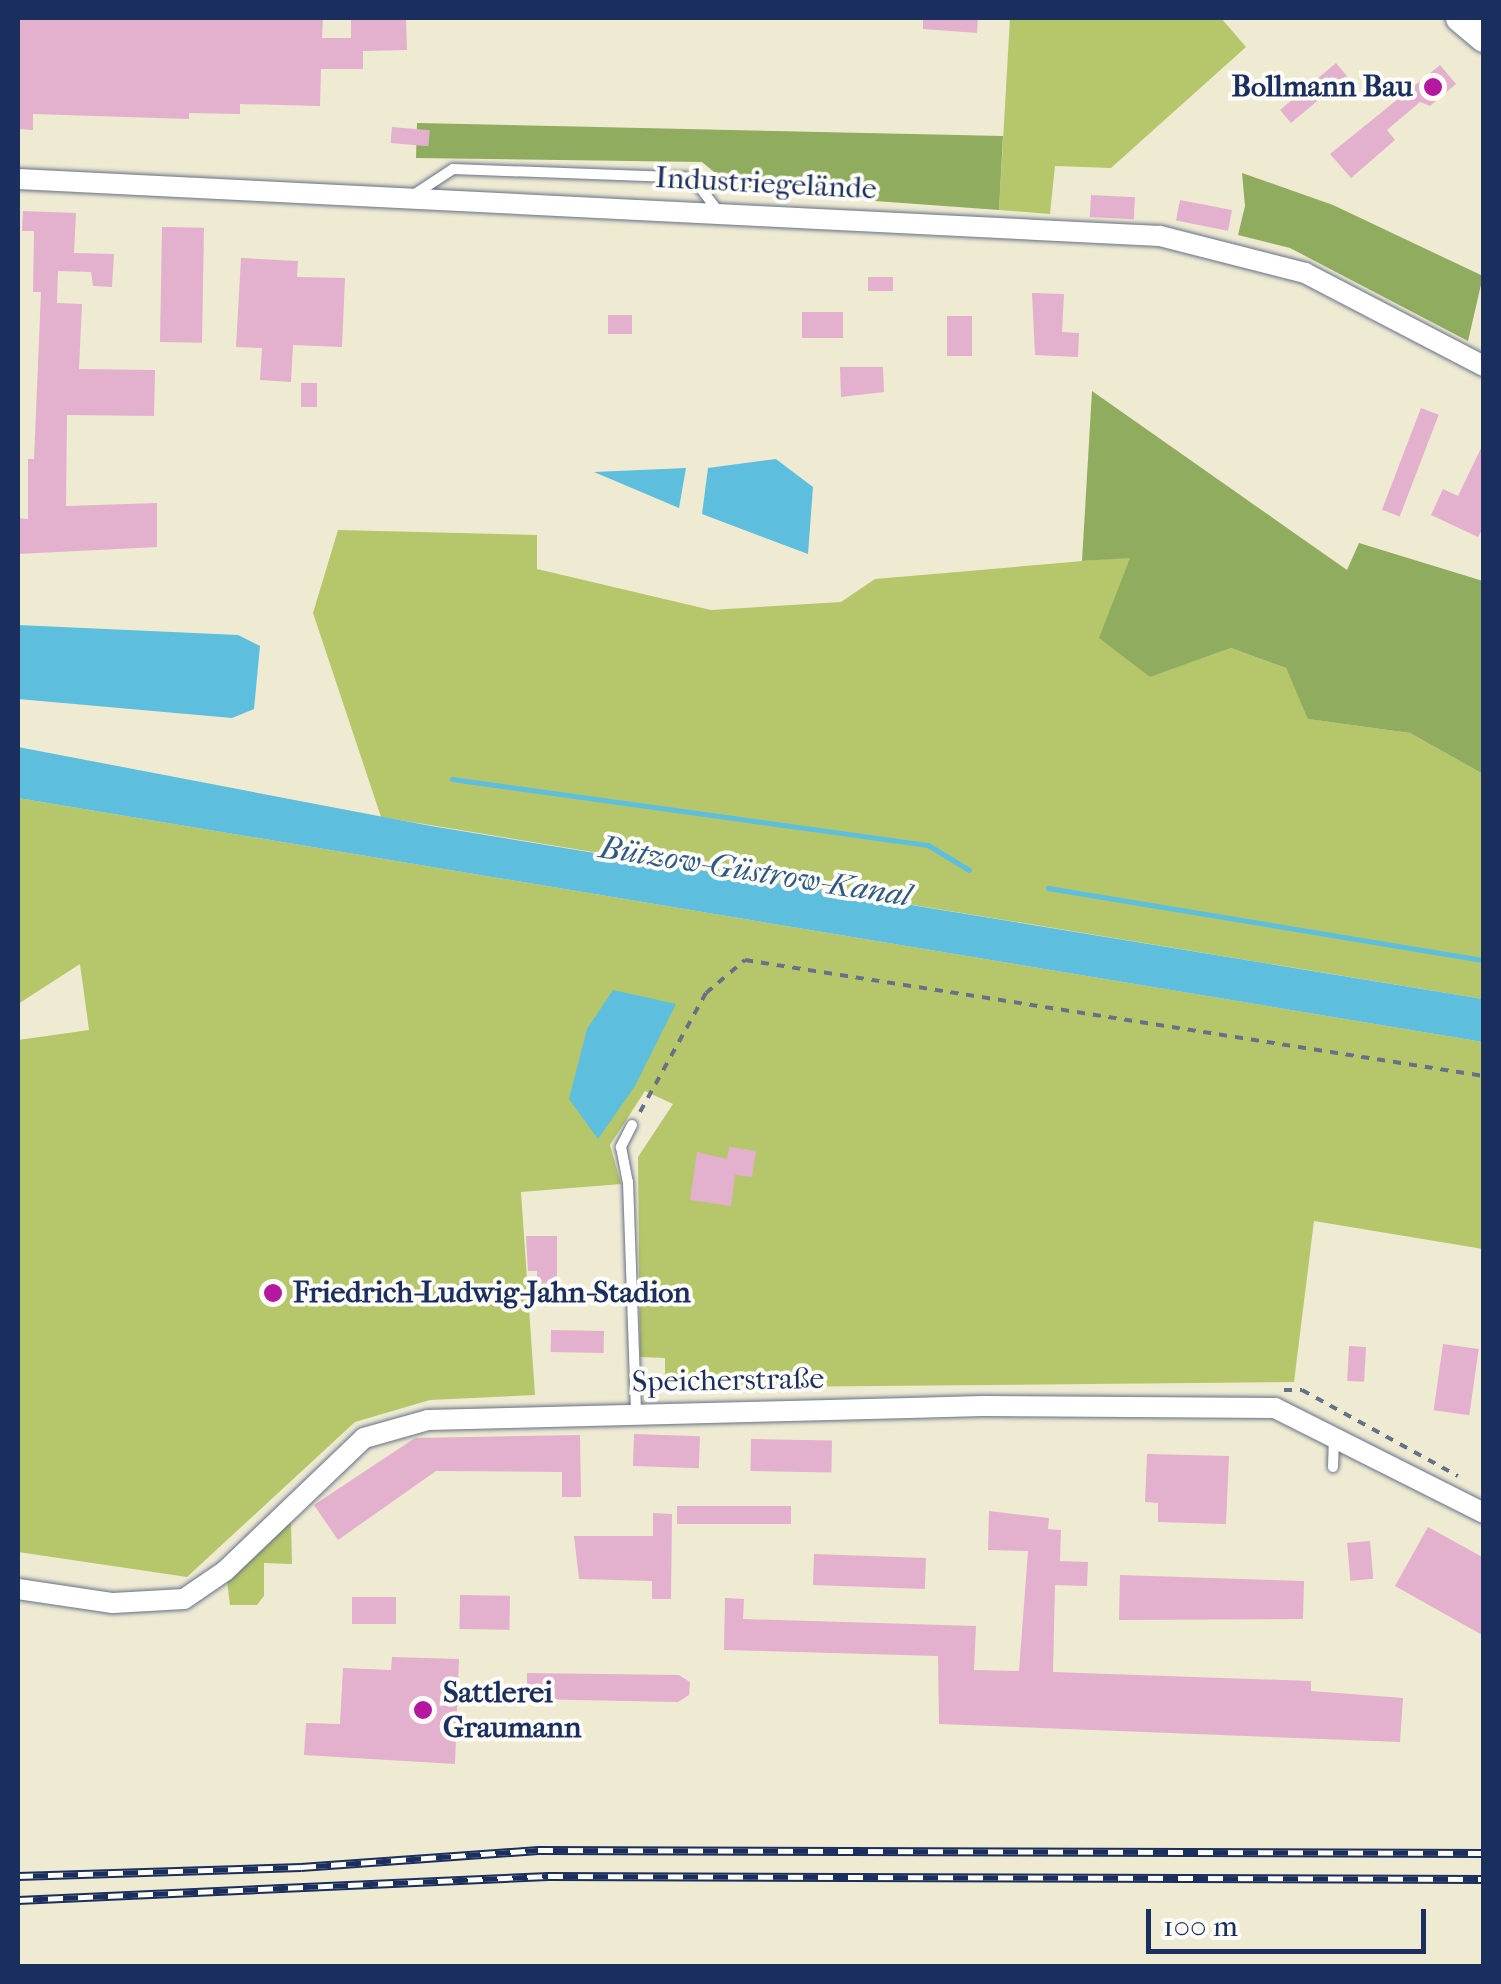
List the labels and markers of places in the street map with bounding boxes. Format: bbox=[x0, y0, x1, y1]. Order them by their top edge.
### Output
place label: Bollmann Bau bbox=[1232, 69, 1413, 105]
marker: Bollmann Bau bbox=[1422, 76, 1444, 98]
place label: Friedrich-Ludwig-Jahn-Stadion bbox=[293, 1275, 691, 1311]
marker: Friedrich-Ludwig-Jahn-Stadion bbox=[262, 1282, 284, 1304]
place label: Sattlerei Graumann bbox=[443, 1675, 581, 1746]
marker: Sattlerei Graumann bbox=[412, 1699, 434, 1721]

